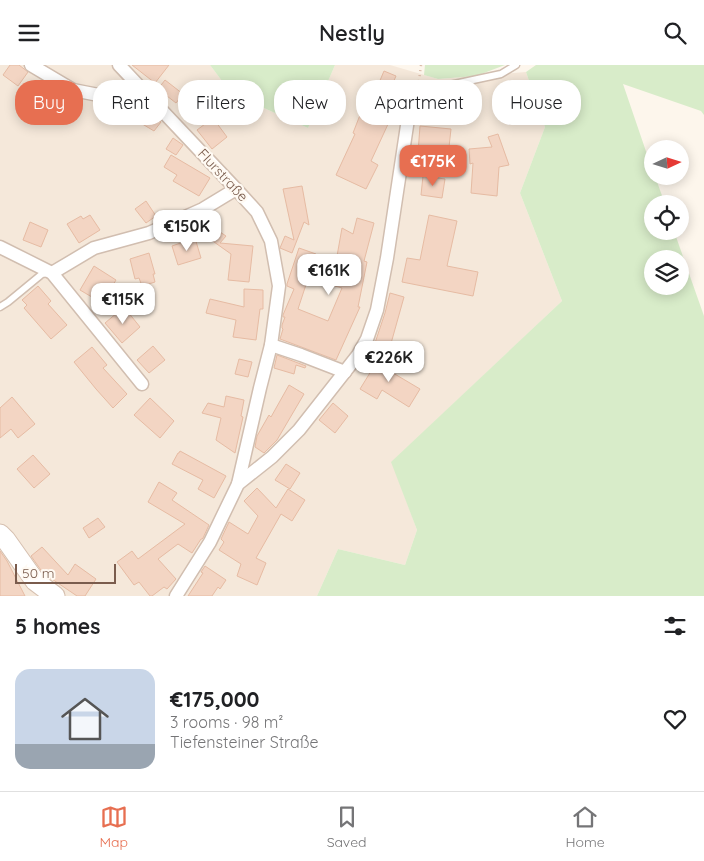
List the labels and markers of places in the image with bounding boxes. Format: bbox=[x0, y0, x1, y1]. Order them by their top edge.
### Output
pin: €175K bbox=[398, 145, 468, 187]
pin: €150K bbox=[152, 209, 222, 252]
pin: €161K bbox=[294, 253, 364, 296]
pin: €115K bbox=[88, 283, 158, 325]
pin: €226K bbox=[354, 341, 424, 383]

